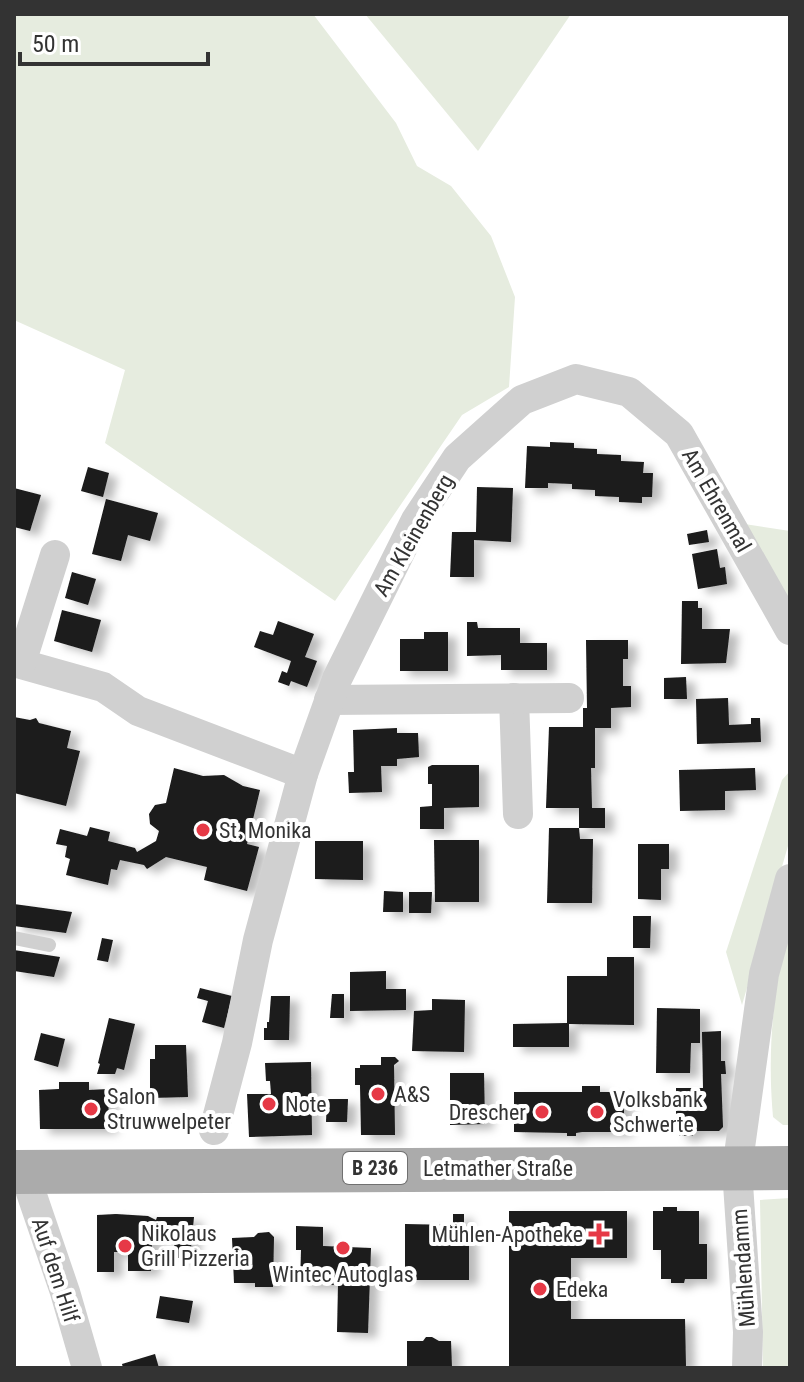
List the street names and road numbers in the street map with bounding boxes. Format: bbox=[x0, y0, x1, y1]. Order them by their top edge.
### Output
street label: Am Ehrenmal bbox=[677, 444, 756, 557]
street label: Am Kleinenberg bbox=[368, 470, 458, 601]
road number: B 236 bbox=[343, 1152, 407, 1184]
street label: Letmather Straße bbox=[423, 1156, 573, 1181]
street label: Mühlendamm bbox=[727, 1208, 760, 1328]
street label: Auf dem Hilf bbox=[27, 1215, 84, 1326]

